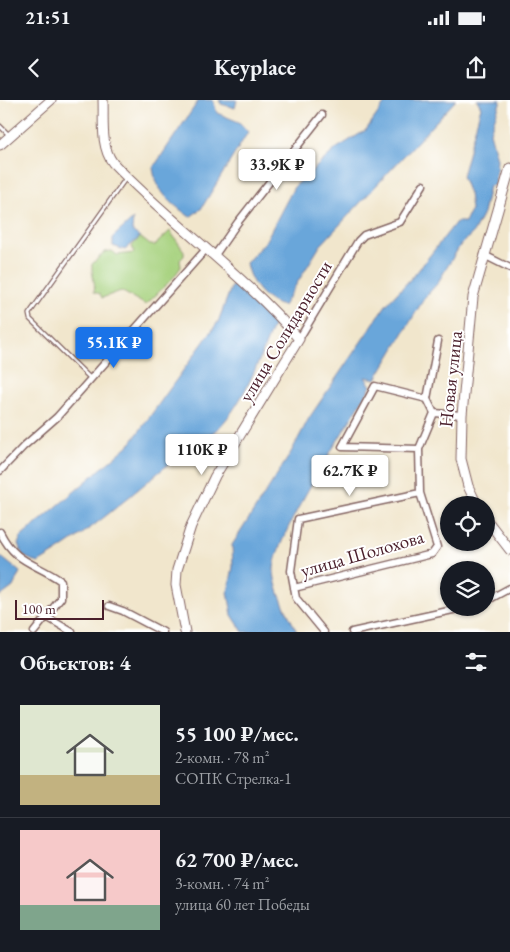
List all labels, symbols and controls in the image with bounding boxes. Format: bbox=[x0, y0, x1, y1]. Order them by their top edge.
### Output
text: 21:51 bbox=[25, 5, 71, 30]
text: Keyplace bbox=[214, 53, 296, 82]
icon: back bbox=[20, 54, 48, 82]
icon: share bbox=[462, 54, 490, 82]
pin: 33.9K ₽ bbox=[231, 148, 323, 191]
text: 33.9K ₽ bbox=[249, 154, 305, 175]
street label: улица Солидарности bbox=[233, 256, 338, 407]
pin: 55.1K ₽ bbox=[68, 326, 160, 369]
street label: Новая улица bbox=[433, 329, 468, 429]
text: 55.1K ₽ bbox=[86, 332, 142, 353]
pin: 110K ₽ bbox=[161, 434, 243, 476]
text: 110K ₽ bbox=[176, 439, 228, 460]
pin: 62.7K ₽ bbox=[304, 454, 396, 497]
text: 62.7K ₽ bbox=[322, 460, 378, 481]
map controls bbox=[440, 496, 495, 616]
button: locate bbox=[440, 496, 495, 551]
street label: улица Шолохова bbox=[297, 524, 427, 583]
button: layers bbox=[440, 561, 495, 616]
scale bar bbox=[15, 597, 104, 620]
text: 100 m bbox=[22, 600, 56, 618]
icon: filters bbox=[462, 648, 490, 676]
text: Объектов: 4 bbox=[20, 649, 131, 676]
text: 55 100 ₽/мес. bbox=[175, 720, 299, 747]
icon: home bbox=[60, 725, 120, 785]
text: 2-комн. · 78 m² bbox=[175, 747, 270, 768]
text: СОПК Стрелка-1 bbox=[175, 768, 292, 789]
text: 62 700 ₽/мес. bbox=[175, 846, 299, 873]
icon: home bbox=[60, 850, 120, 910]
text: 3-комн. · 74 m² bbox=[175, 873, 270, 894]
text: улица 60 лет Победы bbox=[175, 894, 310, 915]

